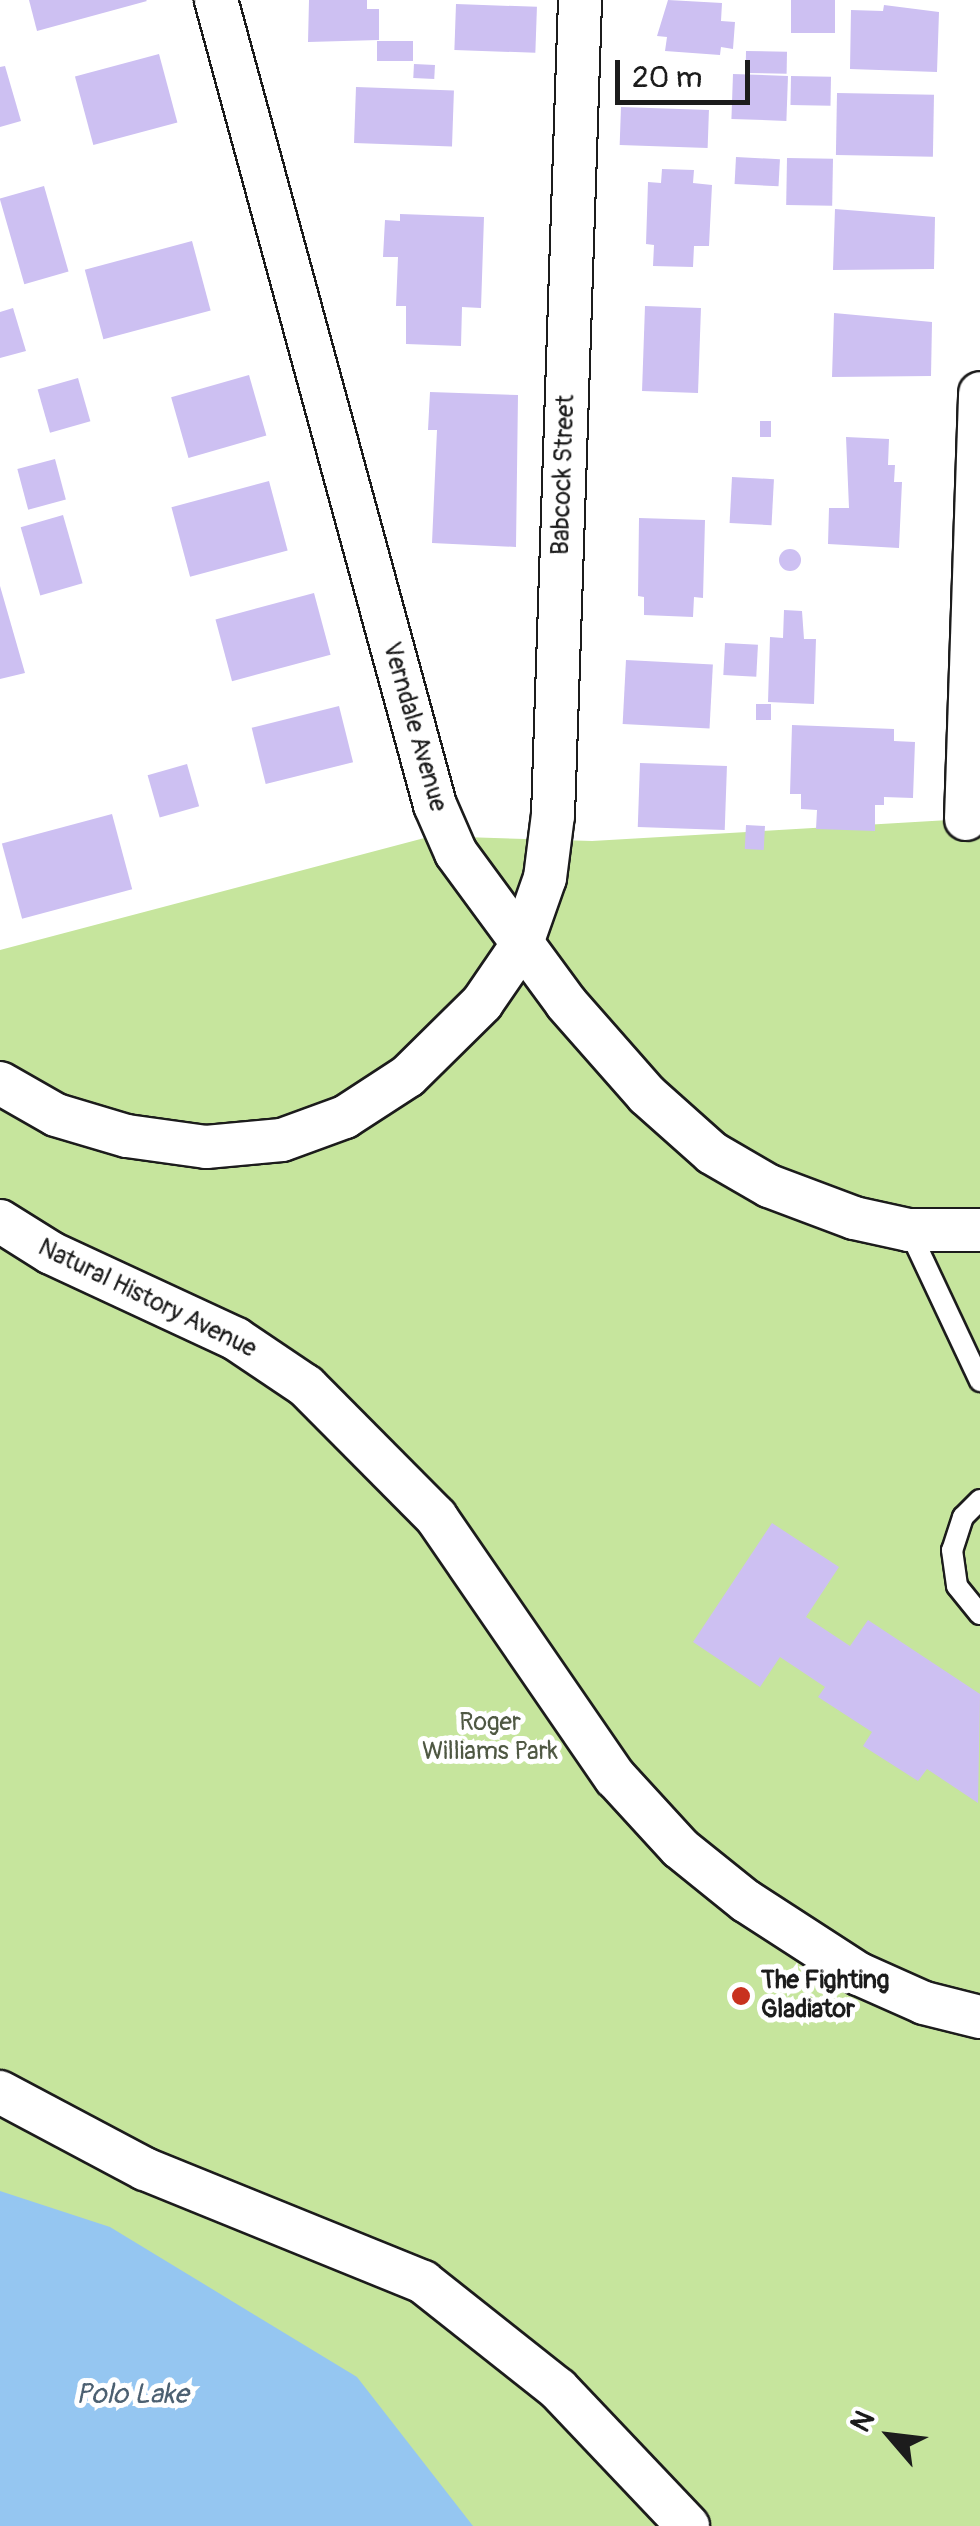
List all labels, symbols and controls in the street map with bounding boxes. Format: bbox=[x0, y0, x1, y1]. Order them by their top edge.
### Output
scale bar bbox=[620, 40, 755, 102]
text: 20 m bbox=[632, 59, 702, 96]
street label: Babcock Street bbox=[546, 394, 582, 556]
street label: Verndale Avenue bbox=[375, 639, 453, 815]
street label: Natural History Avenue bbox=[33, 1233, 261, 1365]
park label: Roger Williams Park bbox=[422, 1709, 558, 1768]
place label: The Fighting Gladiator bbox=[761, 1967, 889, 2026]
marker: The Fighting Gladiator bbox=[730, 1985, 752, 2007]
water label: Polo Lake bbox=[76, 2378, 188, 2412]
north arrow bbox=[840, 2386, 940, 2486]
text: N bbox=[843, 2405, 883, 2438]

